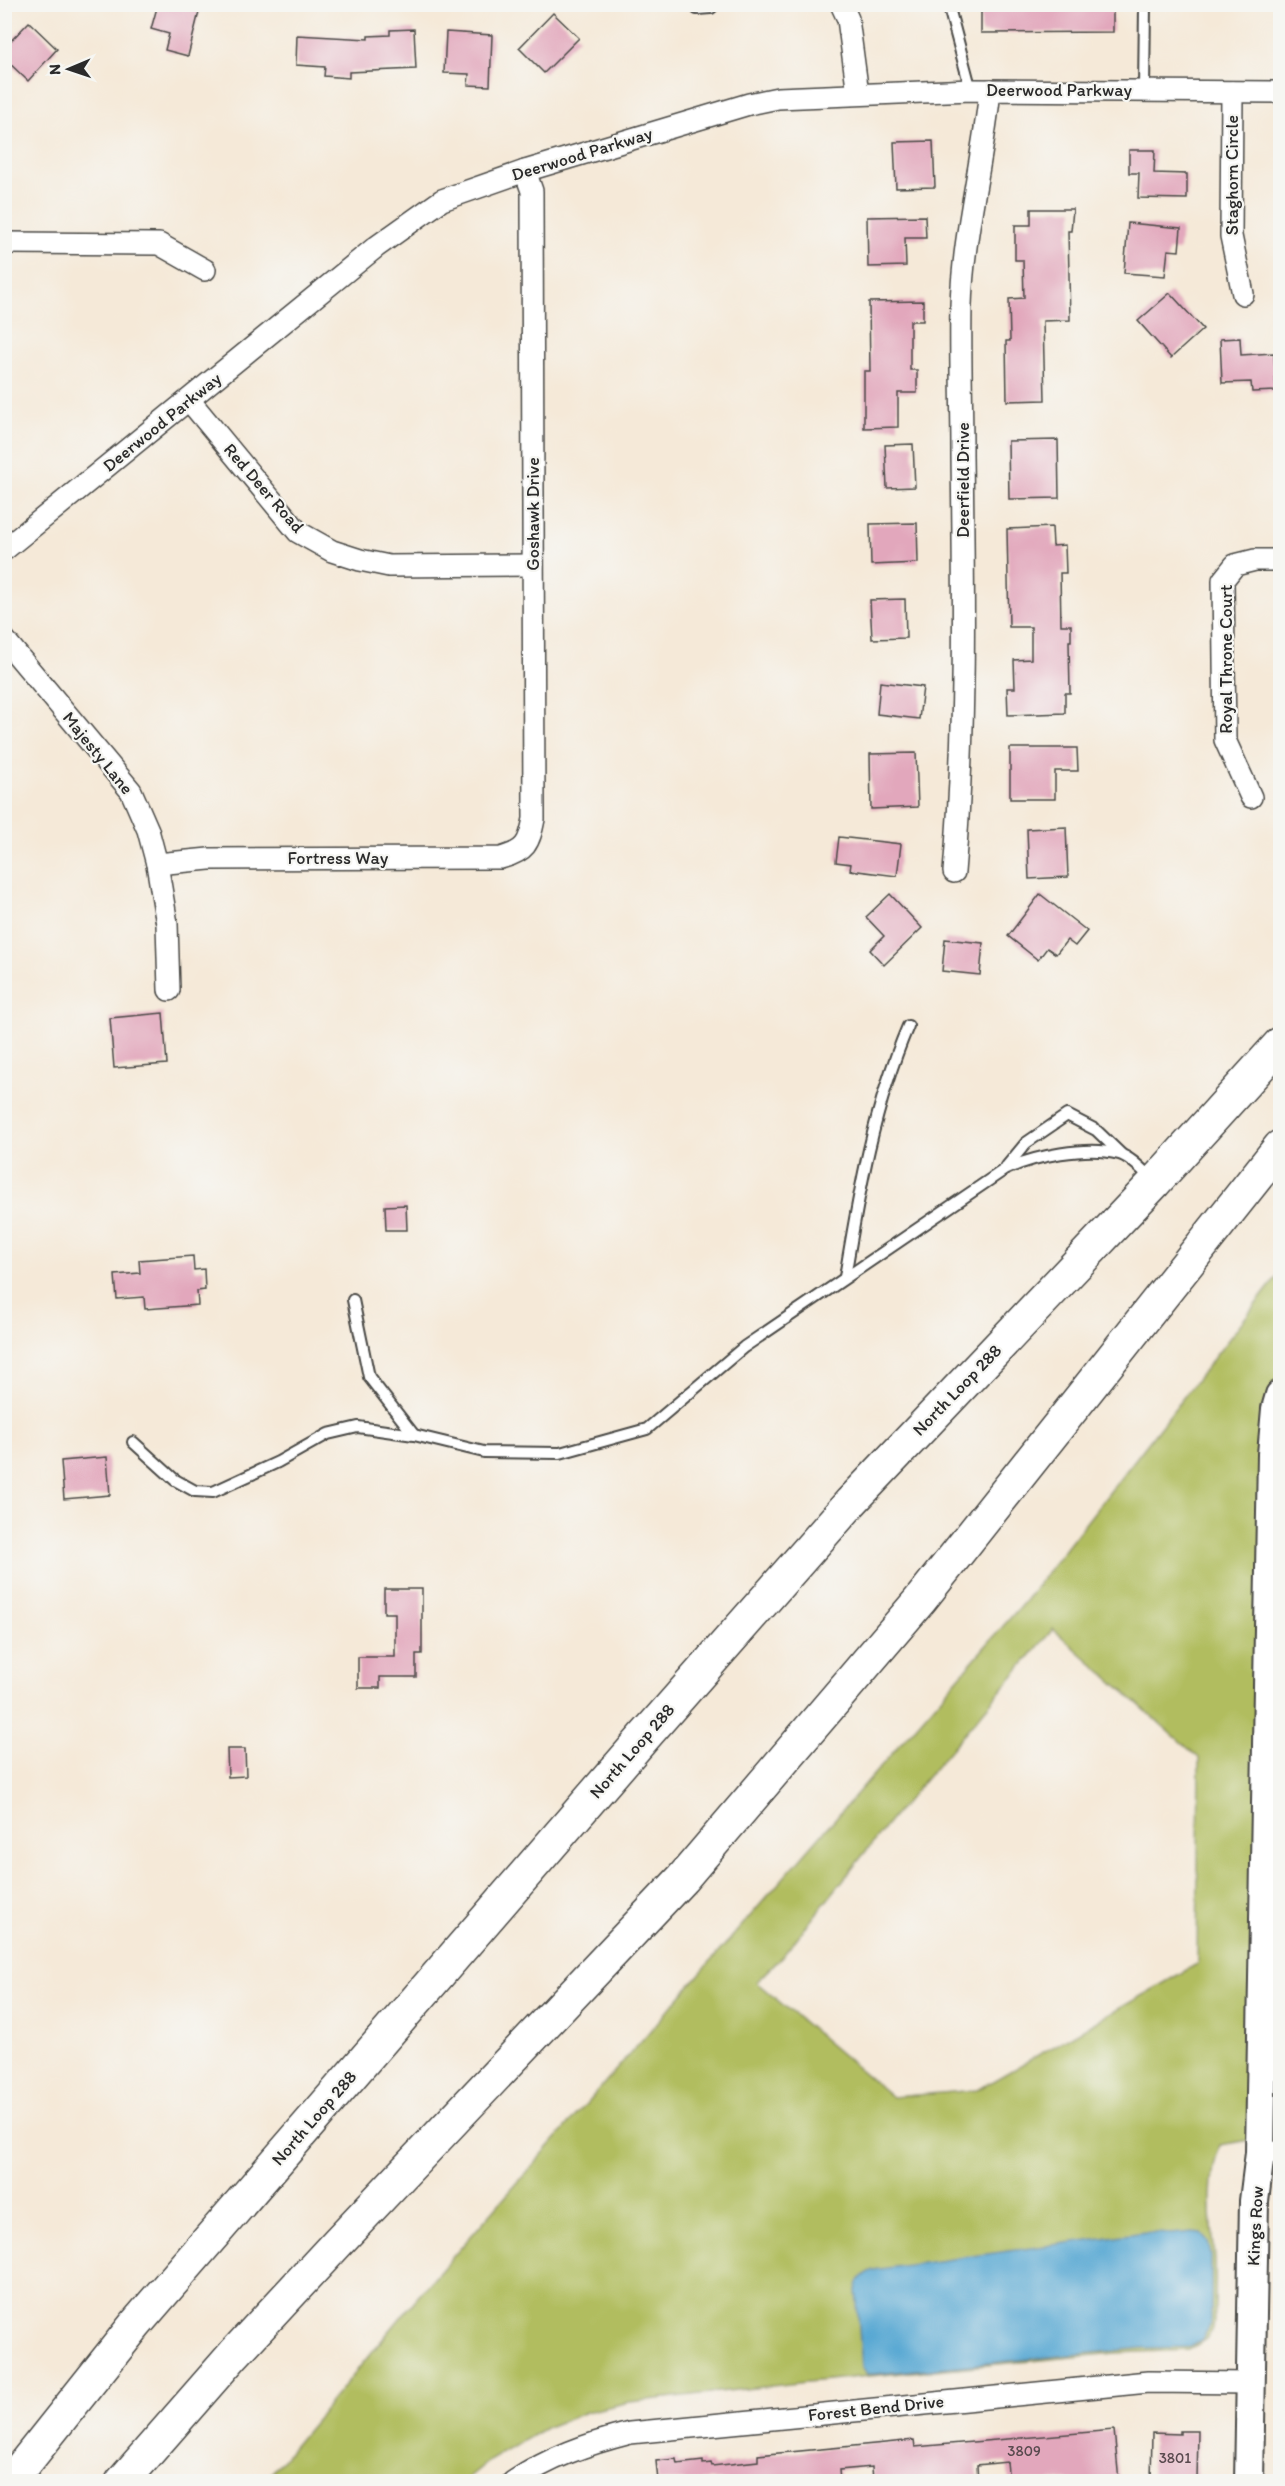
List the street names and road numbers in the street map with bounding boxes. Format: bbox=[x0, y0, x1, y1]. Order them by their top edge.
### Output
street label: Deerwood Parkway bbox=[986, 79, 1133, 101]
street label: Staghorn Circle bbox=[1221, 115, 1243, 235]
street label: Deerwood Parkway bbox=[509, 122, 656, 186]
street label: Deerwood Parkway bbox=[98, 367, 226, 477]
street label: Deerfield Drive bbox=[952, 422, 974, 538]
street label: Red Deer Road bbox=[219, 439, 309, 538]
street label: Goshawk Drive bbox=[522, 457, 544, 571]
street label: Royal Throne Court bbox=[1215, 584, 1237, 734]
street label: Majesty Lane bbox=[58, 707, 138, 799]
street label: Fortress Way bbox=[288, 847, 389, 869]
street label: North Loop 288 bbox=[908, 1339, 1006, 1440]
street label: North Loop 288 bbox=[585, 1699, 679, 1803]
street label: North Loop 288 bbox=[267, 2066, 361, 2170]
street label: Kings Row bbox=[1242, 2185, 1268, 2267]
street label: Forest Bend Drive bbox=[807, 2390, 945, 2426]

